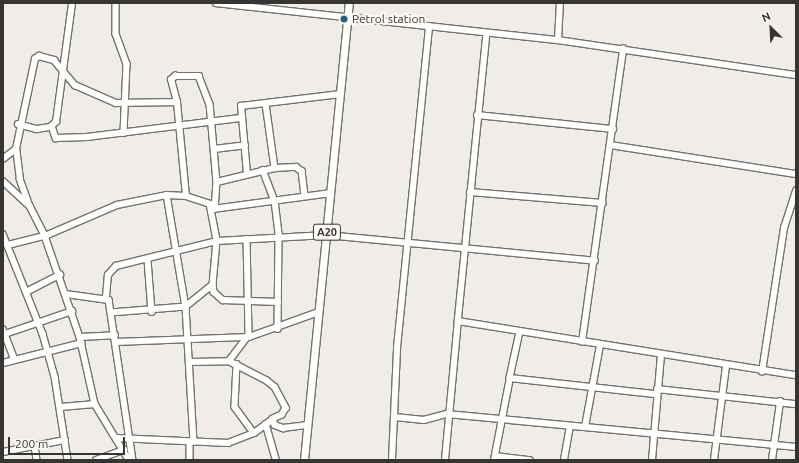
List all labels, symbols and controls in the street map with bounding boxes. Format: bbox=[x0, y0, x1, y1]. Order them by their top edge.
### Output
north arrow bbox=[751, 8, 791, 48]
text: N bbox=[760, 10, 772, 24]
place label: Petrol station bbox=[352, 12, 425, 26]
marker: Petrol station bbox=[339, 14, 349, 24]
road number: A20 bbox=[312, 223, 342, 241]
scale bar bbox=[10, 429, 127, 455]
text: 200 m bbox=[15, 437, 48, 450]

